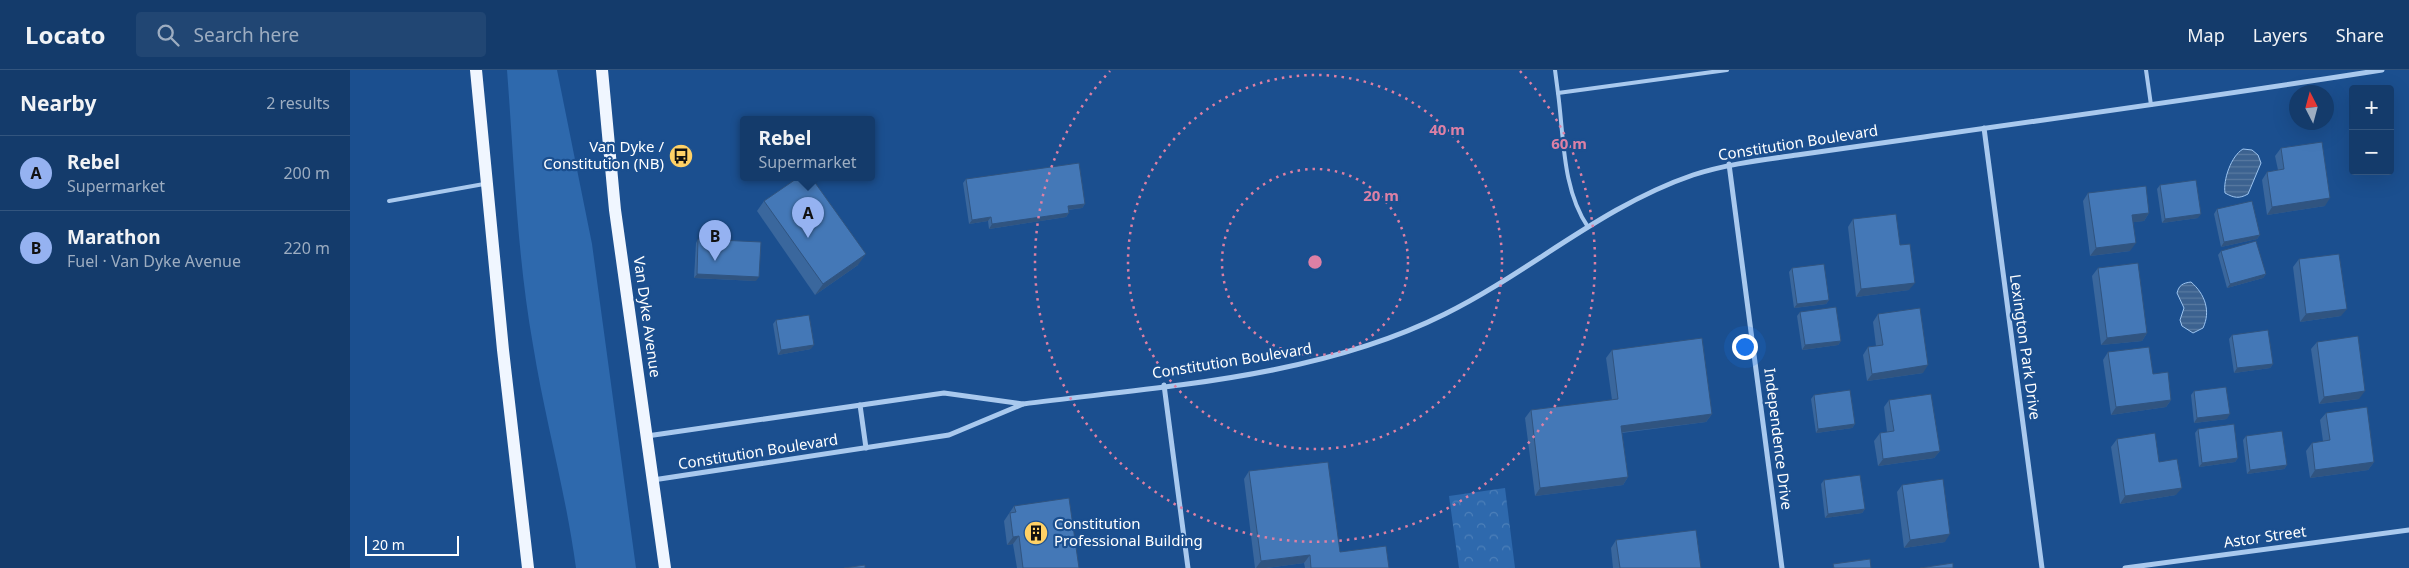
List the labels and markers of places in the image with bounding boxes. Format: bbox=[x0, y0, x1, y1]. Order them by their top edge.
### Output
place label: Van Dyke / Constitution (NB) bbox=[543, 136, 664, 173]
bus stop icon: Van Dyke / Constitution (NB) bbox=[668, 143, 694, 169]
pin: A bbox=[792, 197, 824, 238]
pin: B bbox=[699, 220, 731, 261]
centre of rings bbox=[1306, 253, 1324, 271]
place label: Constitution Professional Building bbox=[1054, 513, 1203, 550]
building icon: Constitution Professional Building bbox=[1023, 520, 1049, 546]

